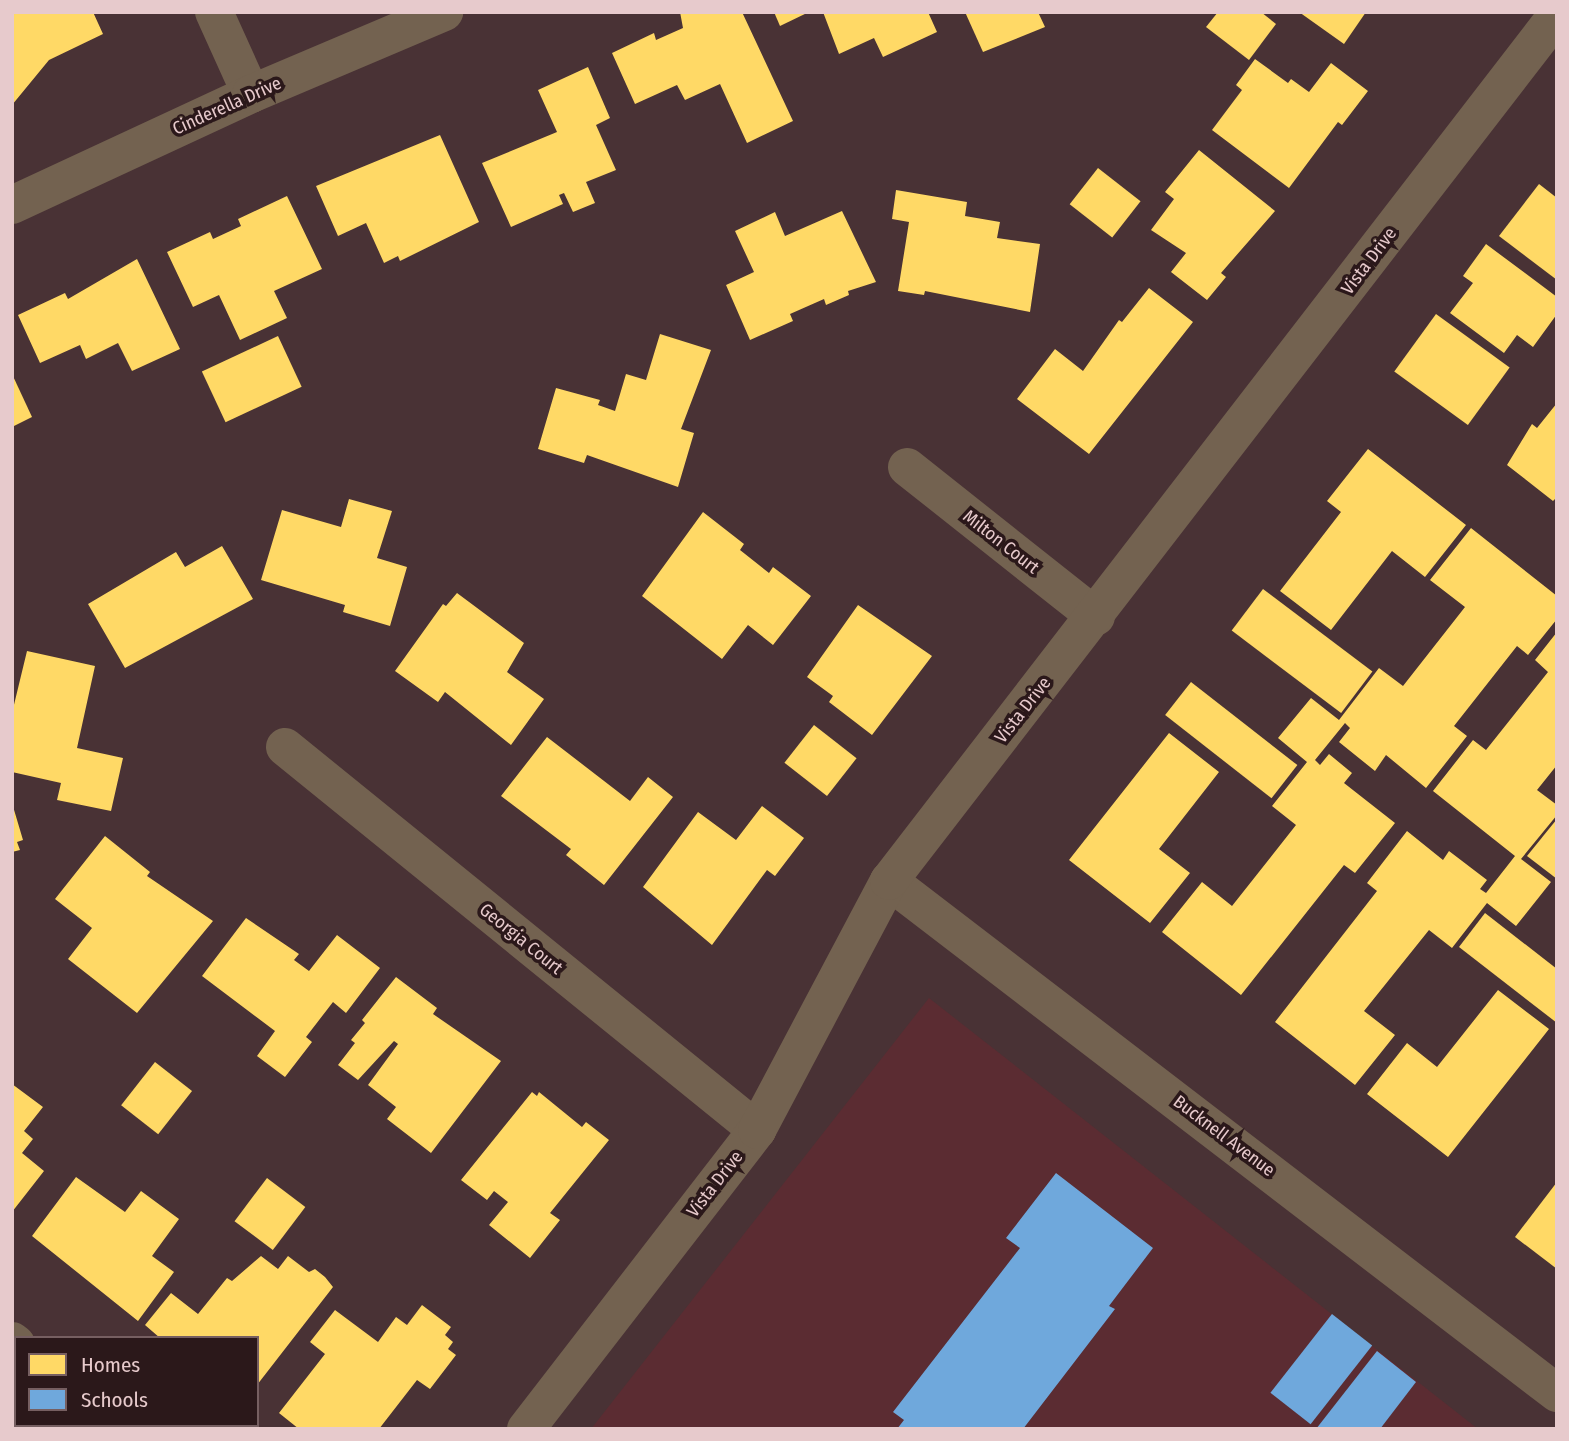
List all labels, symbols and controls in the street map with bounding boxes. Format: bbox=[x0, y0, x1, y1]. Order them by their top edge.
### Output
street label: Cinderella Drive bbox=[169, 72, 285, 140]
street label: Vista Drive bbox=[1337, 223, 1401, 299]
street label: Milton Court bbox=[959, 506, 1043, 578]
street label: Vista Drive bbox=[990, 673, 1056, 747]
street label: Georgia Court bbox=[475, 899, 567, 979]
street label: Bucknell Avenue bbox=[1169, 1091, 1279, 1181]
street label: Vista Drive bbox=[682, 1147, 748, 1221]
legend bbox=[14, 1336, 259, 1427]
text: Homes bbox=[81, 1352, 140, 1378]
text: Schools bbox=[81, 1387, 148, 1413]

